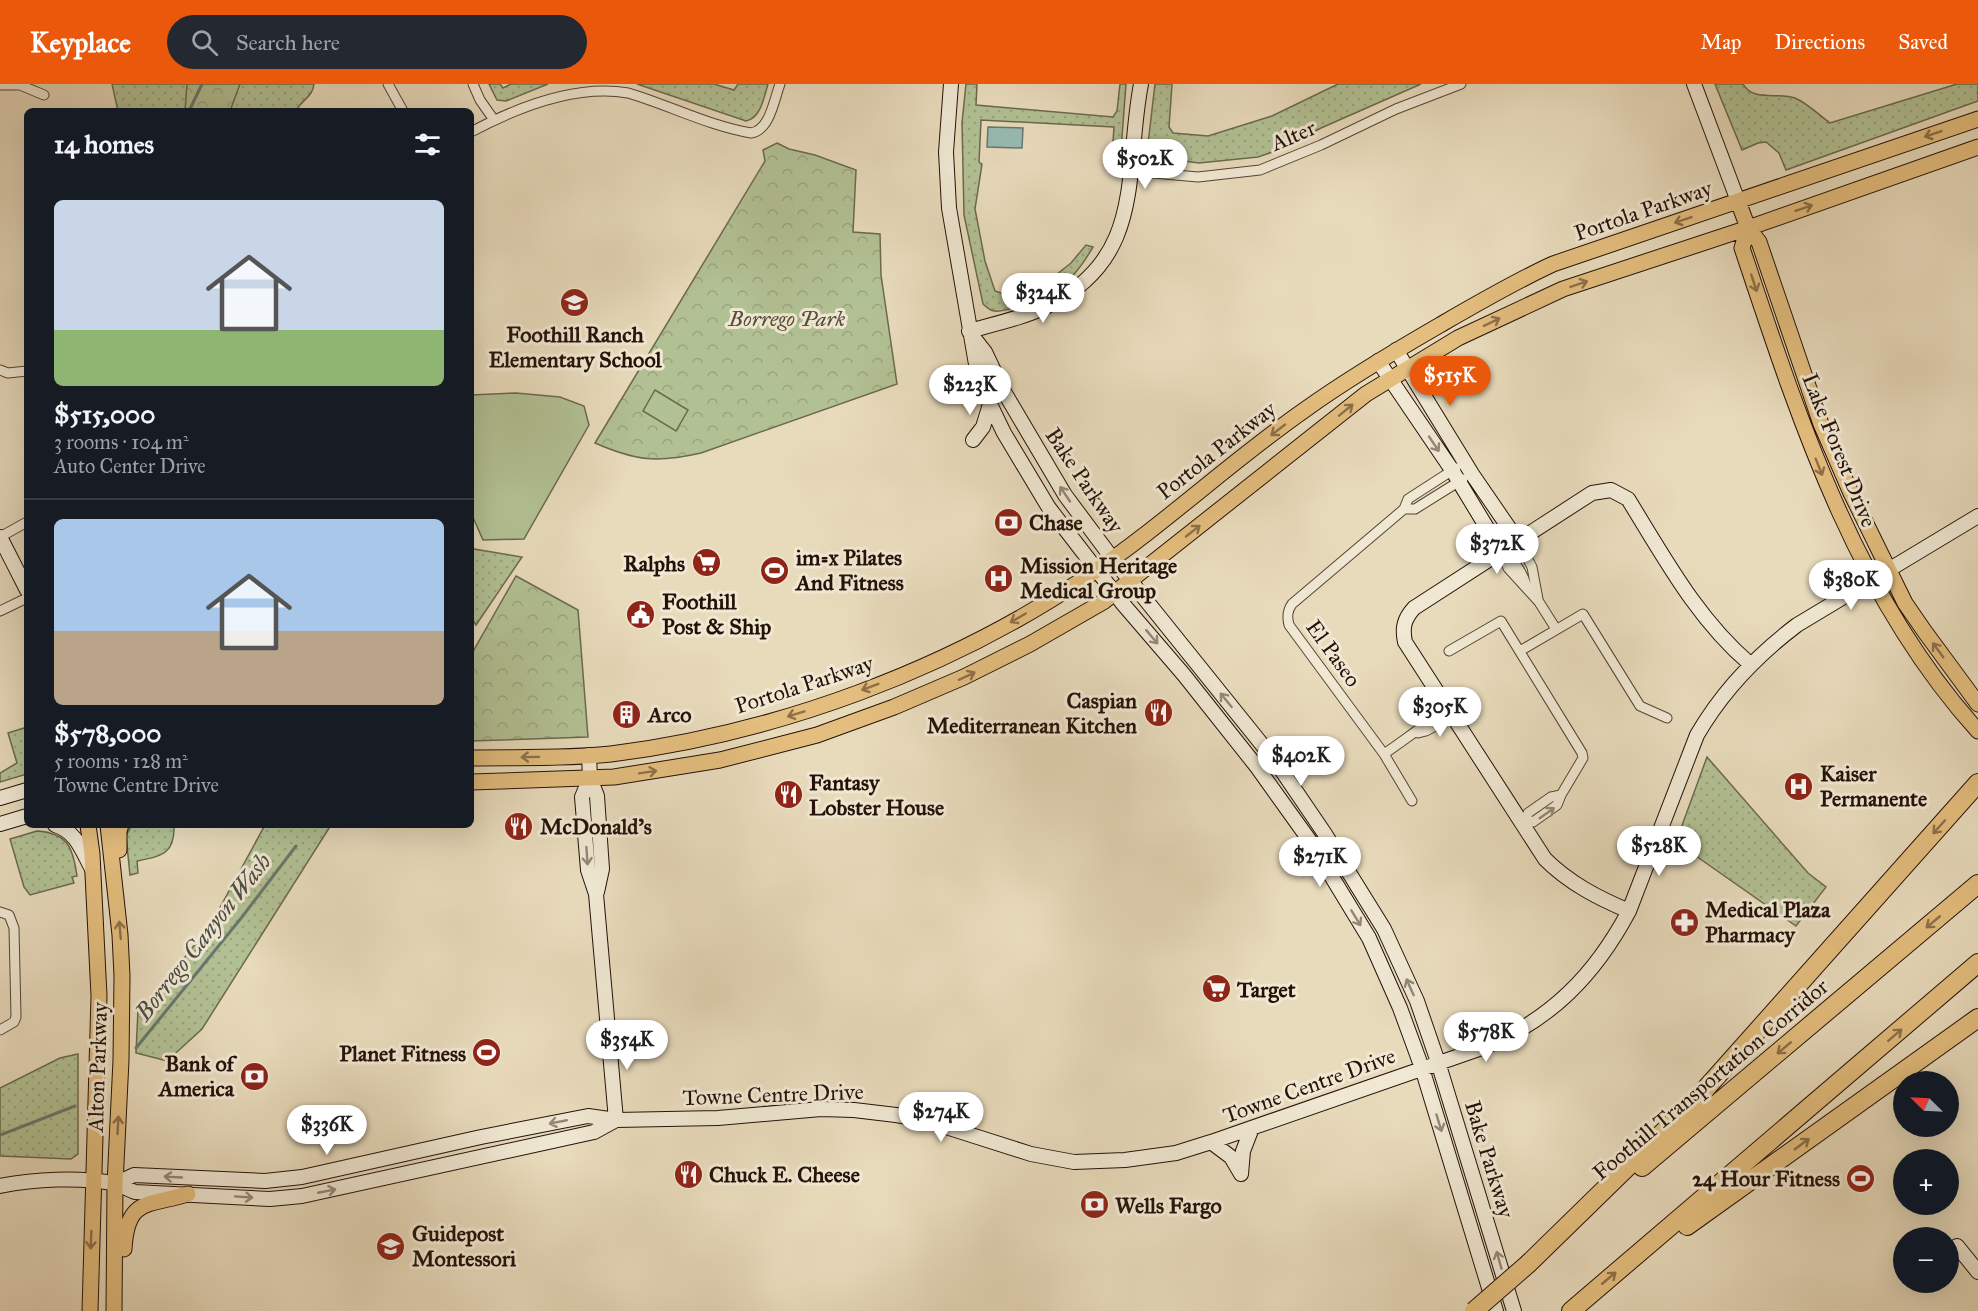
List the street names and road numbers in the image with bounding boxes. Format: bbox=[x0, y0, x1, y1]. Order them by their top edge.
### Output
street label: Alter bbox=[1266, 114, 1320, 157]
street label: Portola Parkway bbox=[1571, 174, 1716, 247]
street label: Lake Forest Drive bbox=[1796, 369, 1883, 531]
street label: Portola Parkway bbox=[1151, 395, 1282, 505]
street label: Bake Parkway bbox=[1040, 422, 1130, 539]
street label: El Paseo bbox=[1300, 614, 1367, 692]
street label: Portola Parkway bbox=[732, 649, 877, 720]
street label: Foothill Transportation Corridor bbox=[1587, 972, 1834, 1186]
street label: Alton Parkway bbox=[82, 1001, 113, 1133]
street label: Towne Centre Drive bbox=[1219, 1042, 1399, 1129]
street label: Towne Centre Drive bbox=[682, 1078, 864, 1111]
street label: Bake Parkway bbox=[1459, 1097, 1520, 1222]

